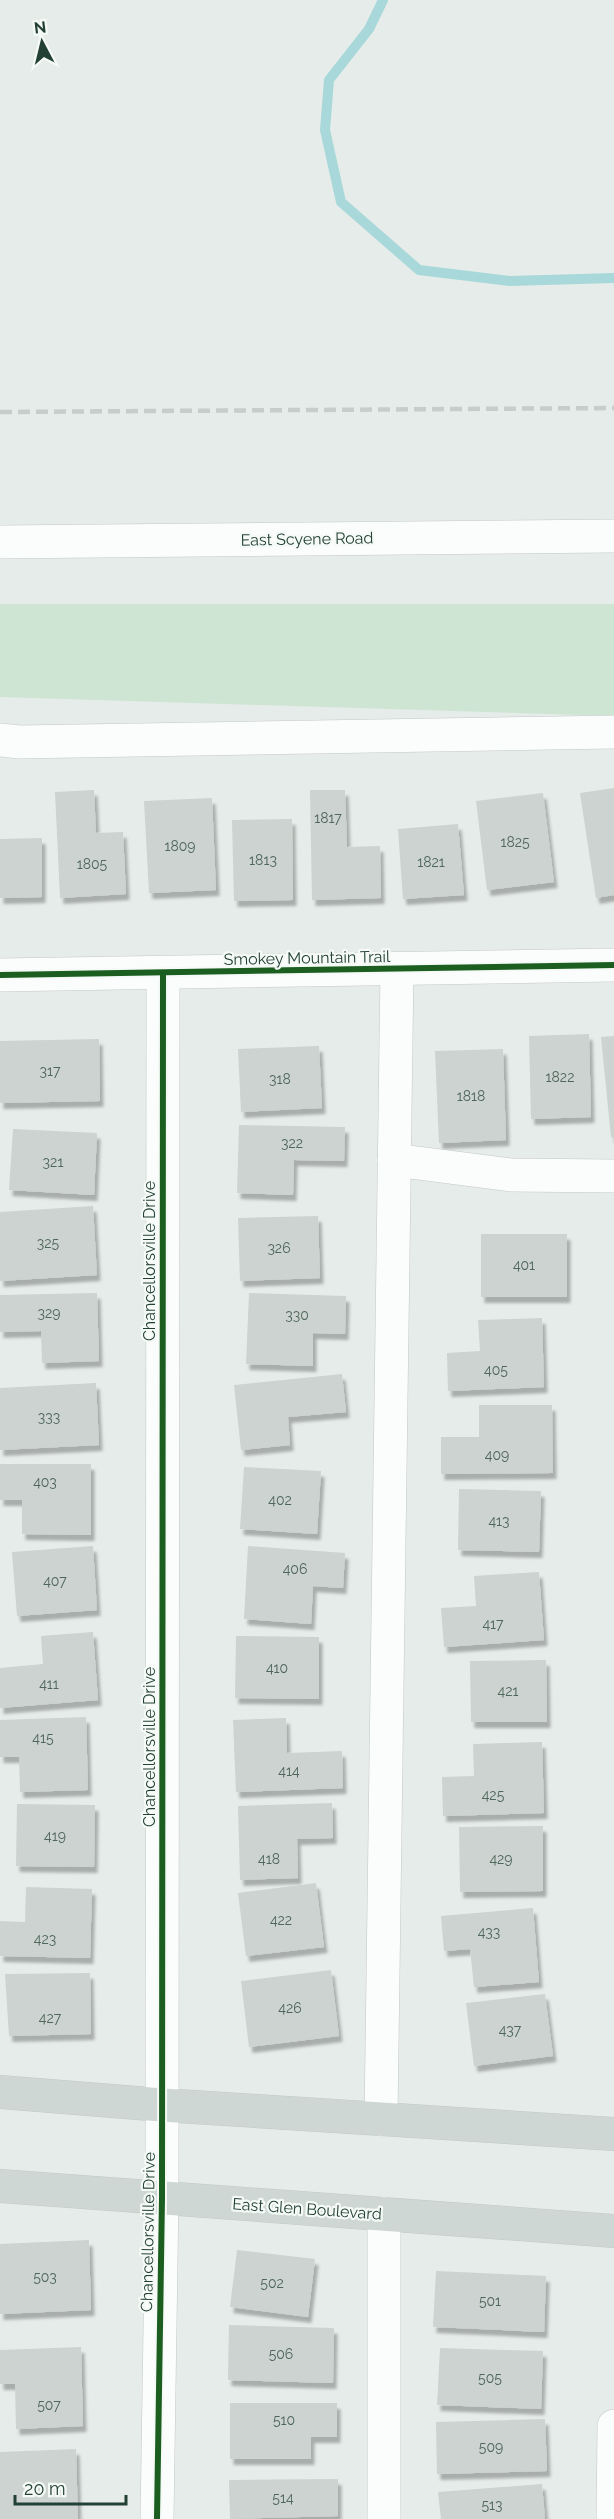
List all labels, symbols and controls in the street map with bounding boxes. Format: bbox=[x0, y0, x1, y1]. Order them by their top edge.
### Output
north arrow bbox=[12, 12, 72, 72]
text: N bbox=[33, 17, 47, 38]
street label: East Scyene Road bbox=[240, 528, 374, 550]
house number: 1817 bbox=[314, 810, 342, 826]
house number: 1825 bbox=[500, 834, 530, 850]
house number: 1809 bbox=[164, 838, 196, 854]
house number: 1813 bbox=[249, 852, 277, 868]
house number: 1821 bbox=[417, 854, 445, 870]
house number: 1805 bbox=[77, 856, 108, 872]
street label: Smokey Mountain Trail bbox=[224, 947, 391, 969]
house number: 317 bbox=[40, 1063, 61, 1079]
house number: 1822 bbox=[546, 1069, 574, 1085]
house number: 318 bbox=[269, 1071, 291, 1087]
house number: 1818 bbox=[457, 1088, 485, 1104]
house number: 322 bbox=[281, 1135, 303, 1151]
house number: 321 bbox=[43, 1154, 63, 1170]
street label: Chancellorsville Drive bbox=[140, 1181, 159, 1341]
house number: 325 bbox=[37, 1235, 60, 1251]
house number: 326 bbox=[267, 1240, 291, 1256]
house number: 401 bbox=[513, 1257, 535, 1273]
house number: 329 bbox=[38, 1305, 60, 1321]
house number: 330 bbox=[285, 1307, 309, 1323]
house number: 405 bbox=[484, 1362, 508, 1378]
house number: 333 bbox=[38, 1409, 60, 1425]
house number: 409 bbox=[485, 1447, 509, 1463]
house number: 403 bbox=[33, 1474, 57, 1490]
house number: 402 bbox=[268, 1492, 292, 1508]
house number: 413 bbox=[488, 1513, 510, 1529]
house number: 406 bbox=[283, 1561, 307, 1577]
house number: 407 bbox=[43, 1573, 67, 1589]
house number: 417 bbox=[482, 1616, 504, 1632]
house number: 410 bbox=[266, 1660, 288, 1676]
street label: Chancellorsville Drive bbox=[140, 1667, 159, 1827]
house number: 411 bbox=[39, 1676, 59, 1692]
house number: 421 bbox=[498, 1683, 518, 1699]
house number: 415 bbox=[32, 1730, 54, 1746]
house number: 414 bbox=[278, 1763, 300, 1779]
house number: 425 bbox=[482, 1787, 505, 1803]
house number: 419 bbox=[44, 1828, 66, 1844]
house number: 418 bbox=[258, 1851, 280, 1867]
house number: 429 bbox=[489, 1851, 513, 1867]
house number: 422 bbox=[270, 1912, 292, 1928]
house number: 433 bbox=[478, 1924, 500, 1940]
house number: 423 bbox=[34, 1931, 56, 1947]
house number: 426 bbox=[278, 2000, 302, 2016]
house number: 427 bbox=[39, 2010, 62, 2026]
house number: 437 bbox=[499, 2022, 522, 2038]
street label: Chancellorsville Drive bbox=[137, 2152, 159, 2312]
street label: East Glen Boulevard bbox=[232, 2194, 382, 2224]
house number: 503 bbox=[33, 2269, 57, 2285]
house number: 502 bbox=[260, 2275, 284, 2291]
house number: 501 bbox=[479, 2293, 501, 2309]
house number: 506 bbox=[269, 2346, 293, 2362]
house number: 505 bbox=[478, 2370, 502, 2386]
house number: 507 bbox=[37, 2397, 61, 2413]
house number: 510 bbox=[273, 2412, 295, 2428]
house number: 509 bbox=[479, 2439, 503, 2455]
scale bar bbox=[15, 2468, 126, 2506]
text: 20 m bbox=[24, 2478, 66, 2499]
house number: 514 bbox=[272, 2490, 294, 2506]
house number: 513 bbox=[481, 2497, 503, 2513]

